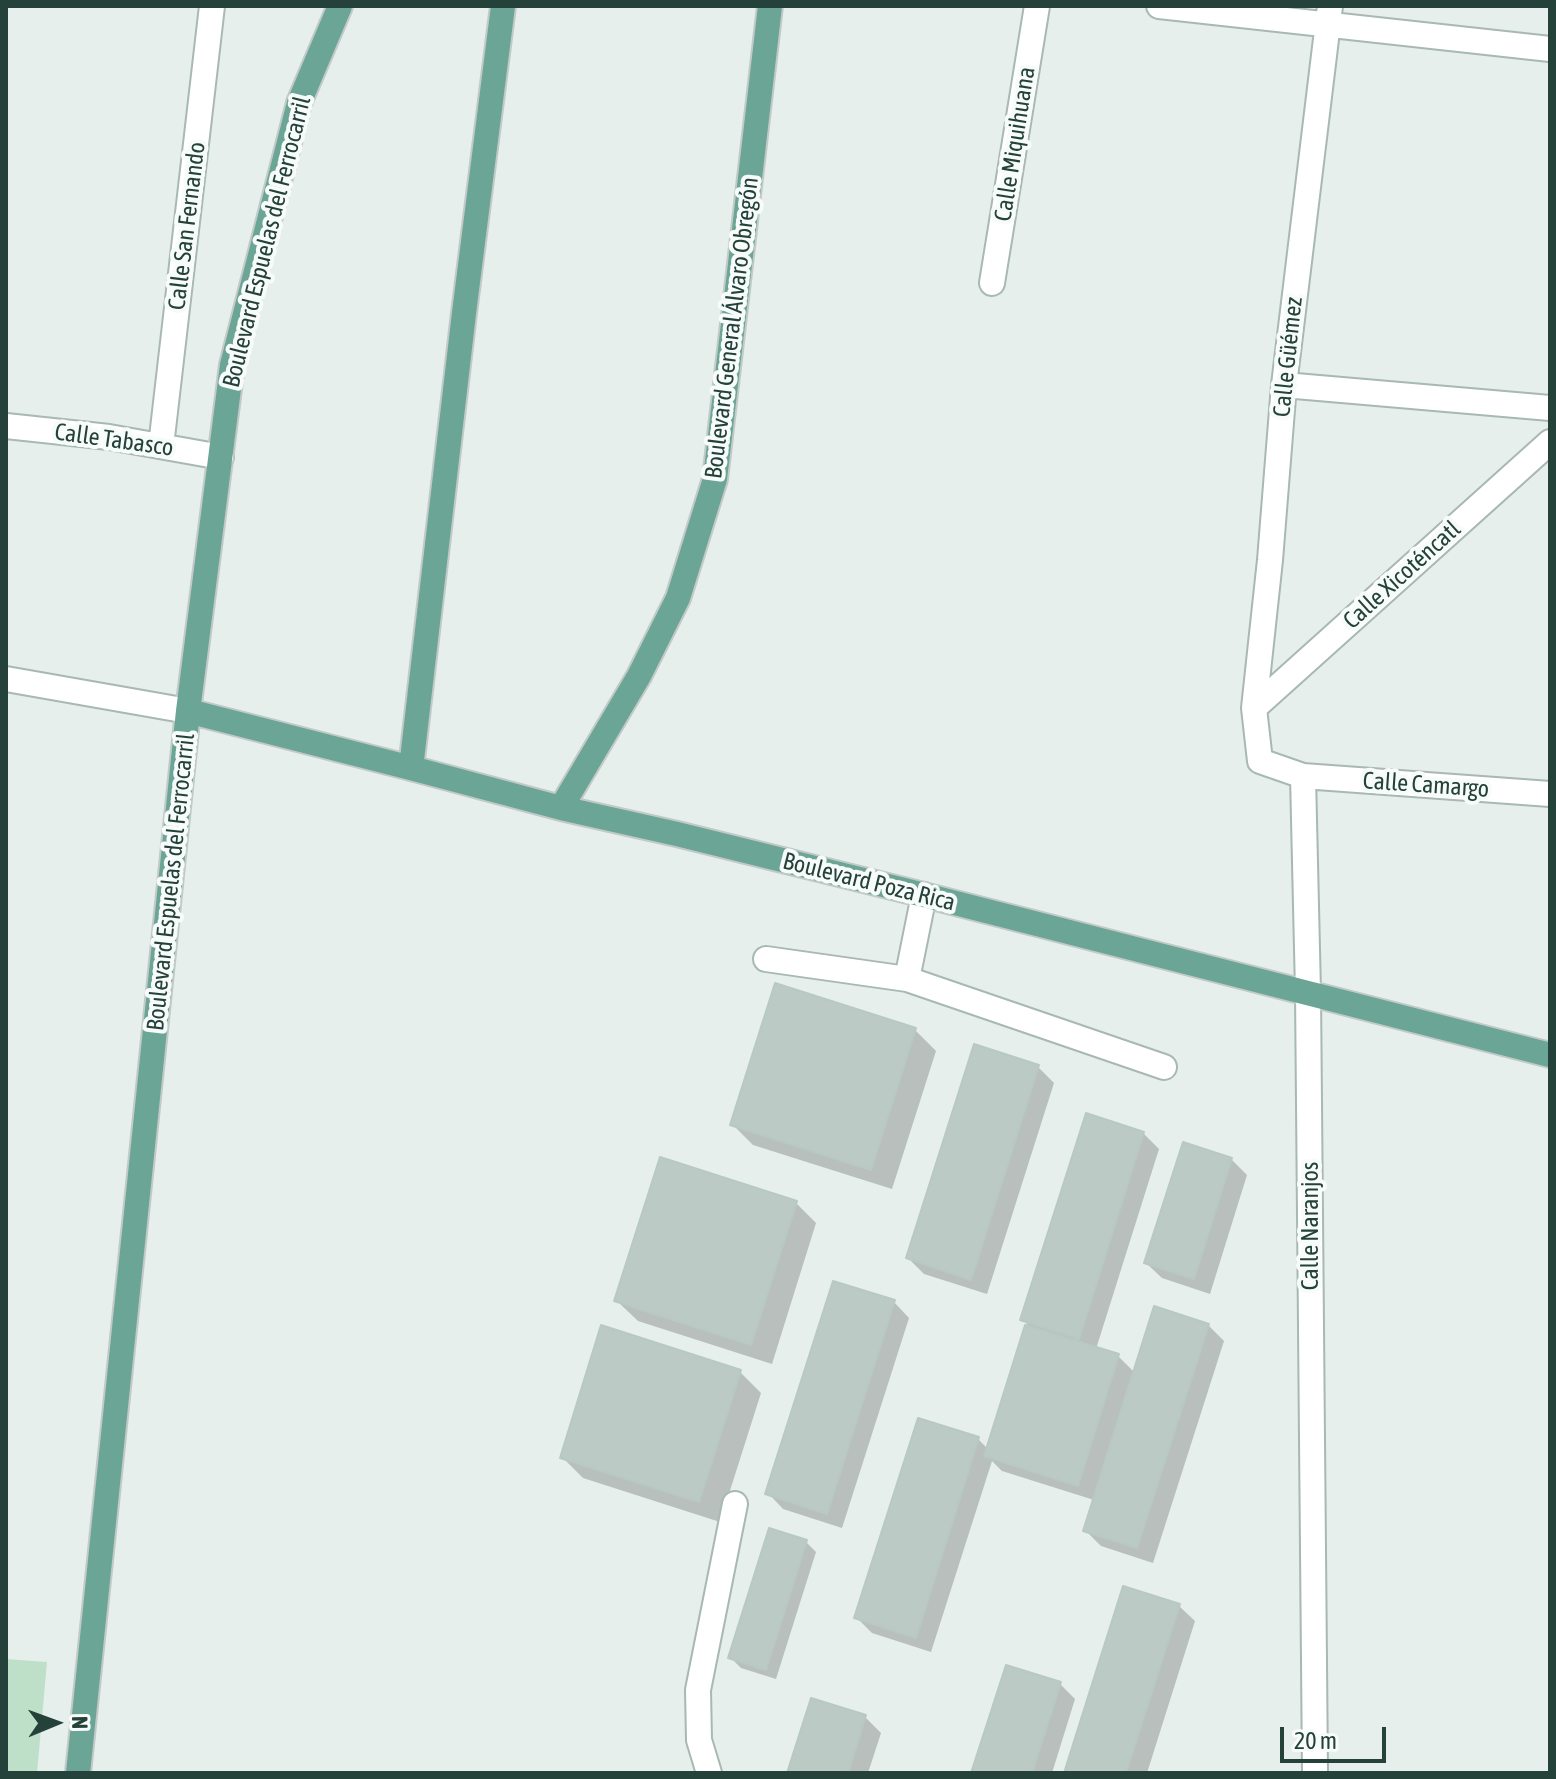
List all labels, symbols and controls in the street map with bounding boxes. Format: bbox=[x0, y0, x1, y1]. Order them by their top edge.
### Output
street label: Calle Miquihuana bbox=[989, 65, 1041, 223]
street label: Boulevard Espuelas del Ferrocarril bbox=[217, 93, 317, 391]
street label: Calle San Fernando bbox=[162, 140, 212, 312]
street label: Boulevard General Álvaro Obregón bbox=[699, 176, 765, 480]
street label: Calle Güémez bbox=[1267, 296, 1309, 418]
street label: Calle Tabasco bbox=[53, 417, 175, 463]
street label: Calle Xicoténcatl bbox=[1338, 515, 1466, 635]
street label: Boulevard Espuelas del Ferrocarril bbox=[141, 732, 201, 1032]
street label: Calle Camargo bbox=[1362, 766, 1490, 804]
street label: Boulevard Poza Rica bbox=[780, 847, 958, 917]
street label: Calle Naranjos bbox=[1296, 1162, 1324, 1290]
north arrow bbox=[16, 1683, 96, 1763]
scale bar bbox=[1284, 1711, 1390, 1761]
text: N bbox=[67, 1716, 93, 1729]
text: 20 m bbox=[1294, 1727, 1337, 1754]

